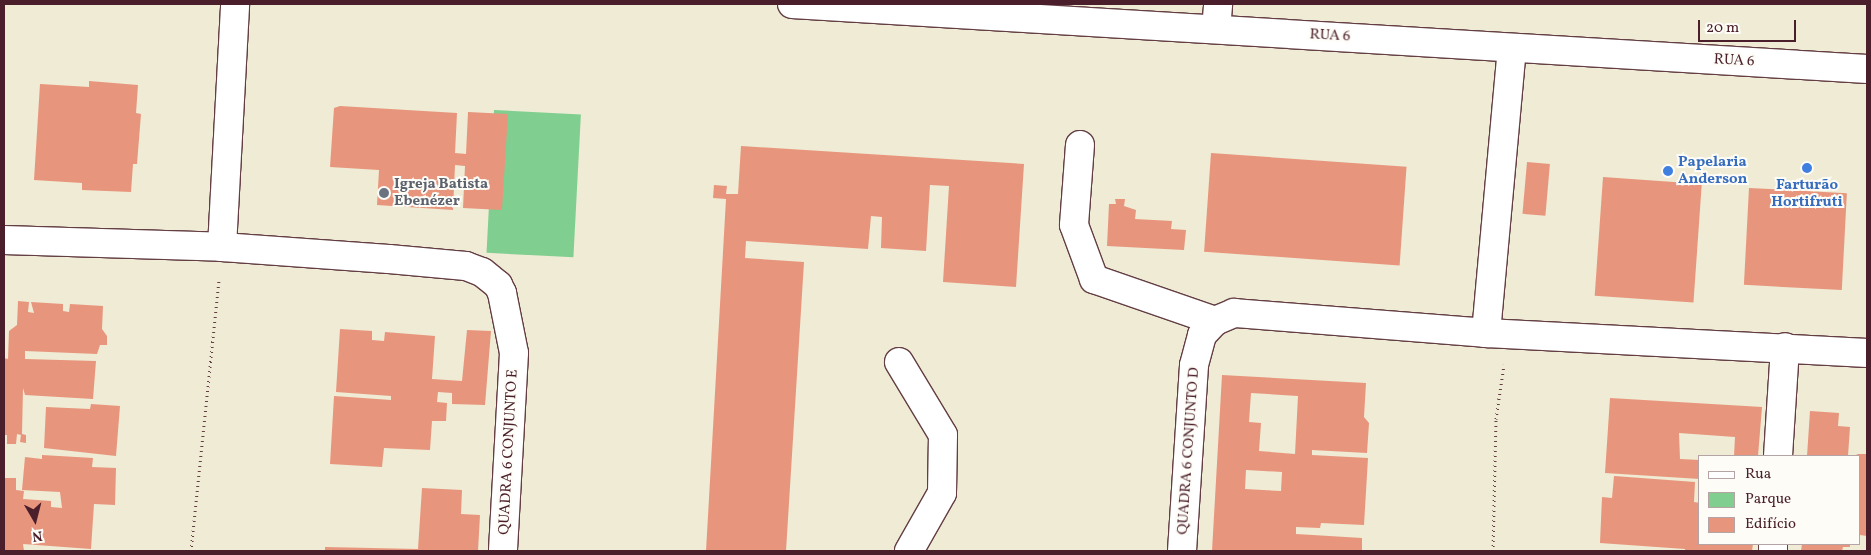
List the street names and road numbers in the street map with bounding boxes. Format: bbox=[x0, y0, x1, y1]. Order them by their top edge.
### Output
street label: RUA 6 bbox=[1309, 26, 1351, 46]
street label: RUA 6 bbox=[1713, 51, 1755, 71]
street label: QUADRA 6 CONJUNTO D bbox=[1174, 367, 1204, 535]
street label: QUADRA 6 CONJUNTO E bbox=[496, 369, 522, 535]

